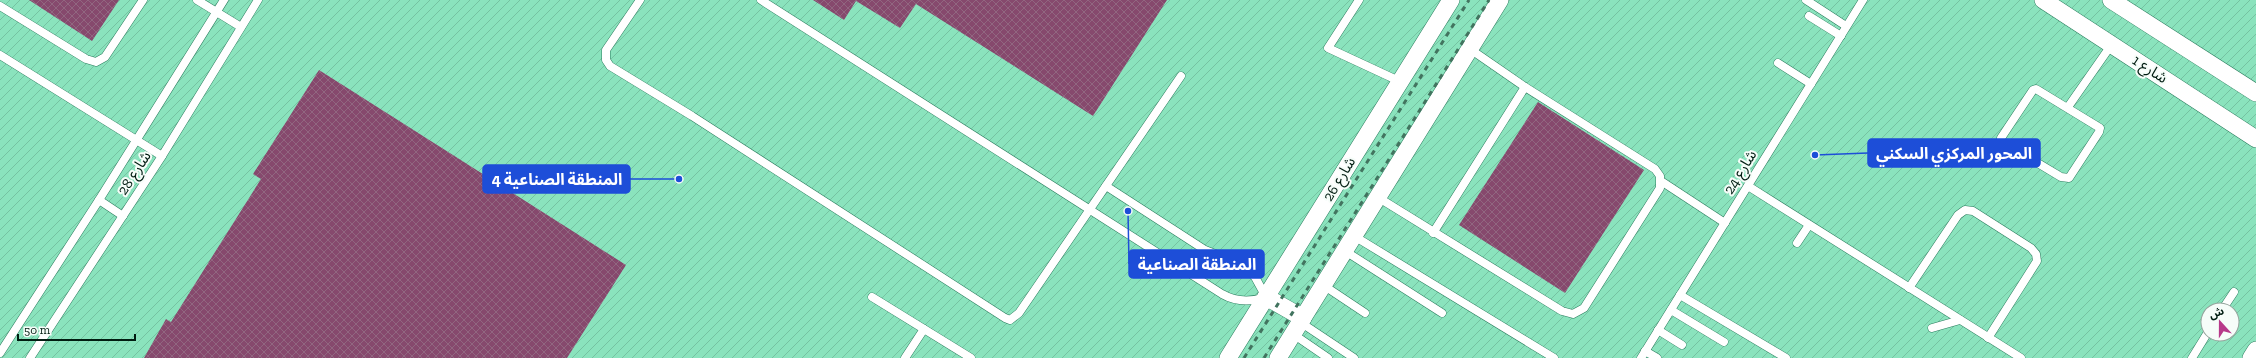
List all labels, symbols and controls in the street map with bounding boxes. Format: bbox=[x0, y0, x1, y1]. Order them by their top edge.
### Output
street label: شارع 1 bbox=[2127, 51, 2171, 90]
callout: المحور المركزي السكني bbox=[1868, 139, 2040, 167]
text: المحور المركزي السكني bbox=[1876, 144, 2032, 167]
street label: شارع 24 bbox=[1720, 146, 1763, 199]
street label: شارع 28 bbox=[113, 148, 157, 200]
street label: شارع 26 bbox=[1319, 153, 1362, 206]
callout: المنطقة الصناعية 4 bbox=[483, 165, 630, 193]
text: المنطقة الصناعية 4 bbox=[492, 170, 622, 189]
callout: المنطقة الصناعية bbox=[1129, 250, 1264, 278]
text: المنطقة الصناعية bbox=[1138, 255, 1256, 274]
north arrow bbox=[2200, 302, 2240, 342]
text: ش bbox=[2207, 304, 2226, 322]
scale bar bbox=[18, 316, 135, 342]
text: 50 m bbox=[24, 323, 51, 337]

